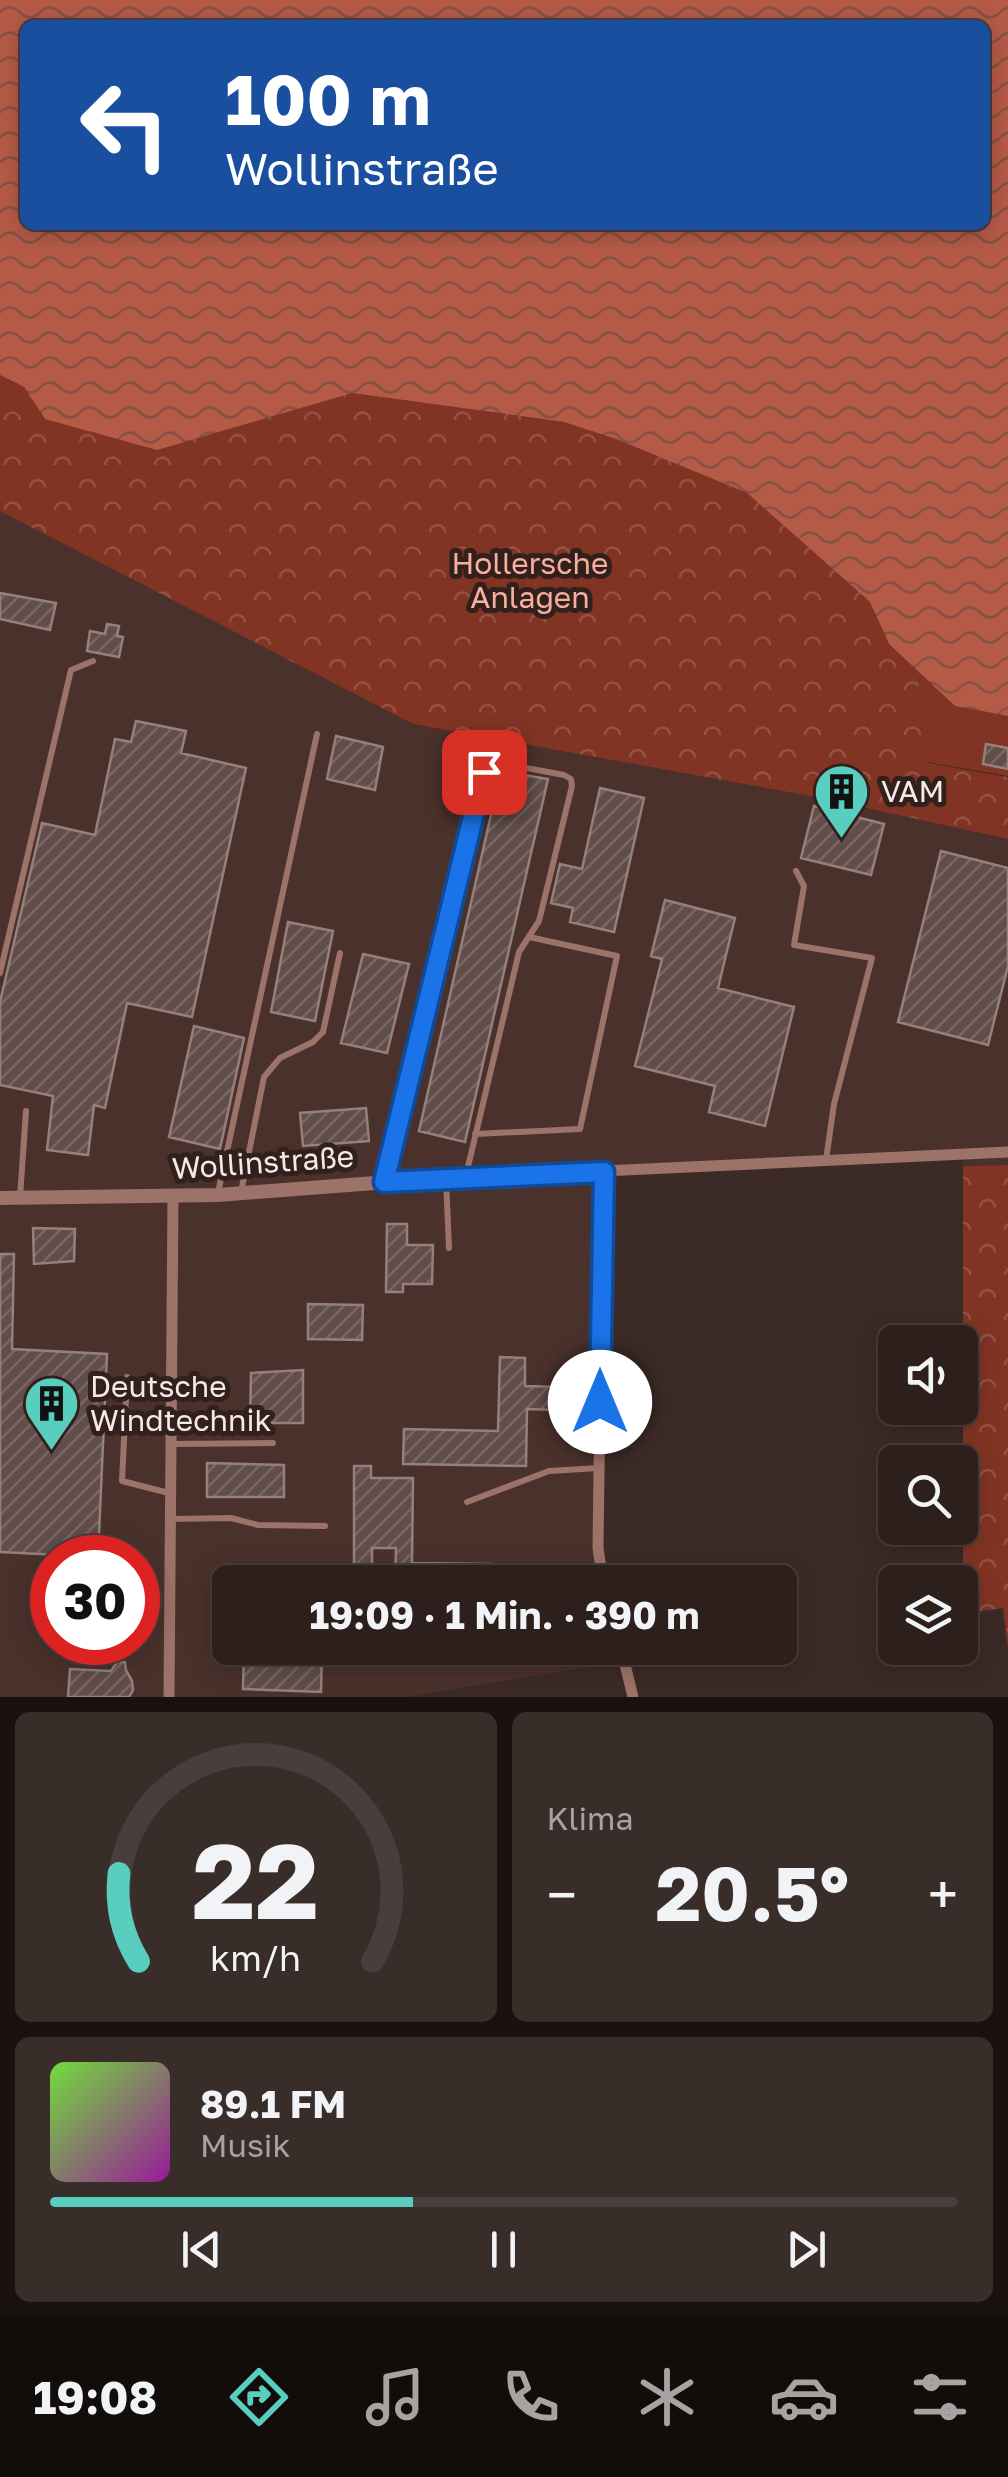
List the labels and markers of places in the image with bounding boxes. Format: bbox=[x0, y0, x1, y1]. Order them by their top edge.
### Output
pin bbox=[442, 730, 527, 815]
building icon: VAM bbox=[812, 762, 872, 841]
place label: VAM bbox=[881, 773, 944, 809]
place label: Deutsche Windtechnik bbox=[90, 1368, 271, 1438]
building icon: Deutsche Windtechnik bbox=[21, 1374, 81, 1453]

